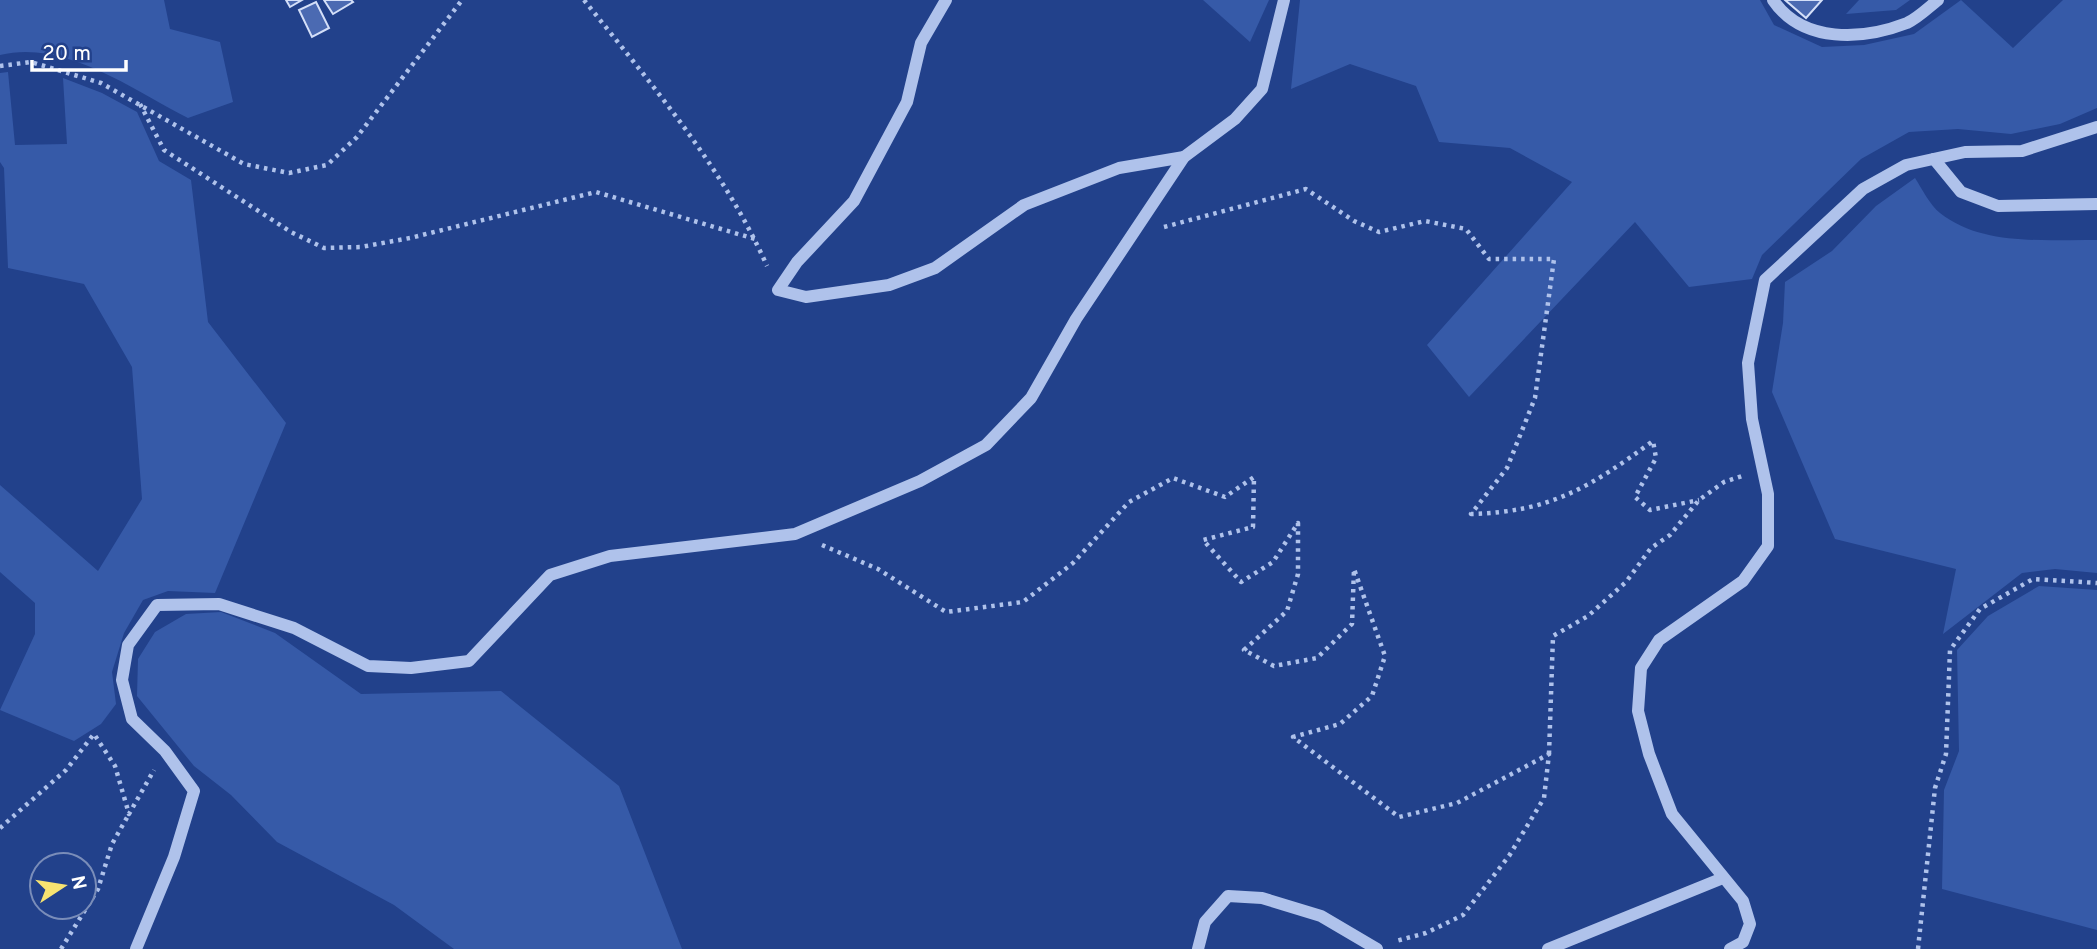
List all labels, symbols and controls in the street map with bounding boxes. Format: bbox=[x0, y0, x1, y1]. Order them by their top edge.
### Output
scale bar bbox=[32, 28, 126, 72]
text: 20 m bbox=[42, 41, 91, 68]
north arrow bbox=[28, 851, 98, 921]
text: N bbox=[65, 874, 91, 892]

